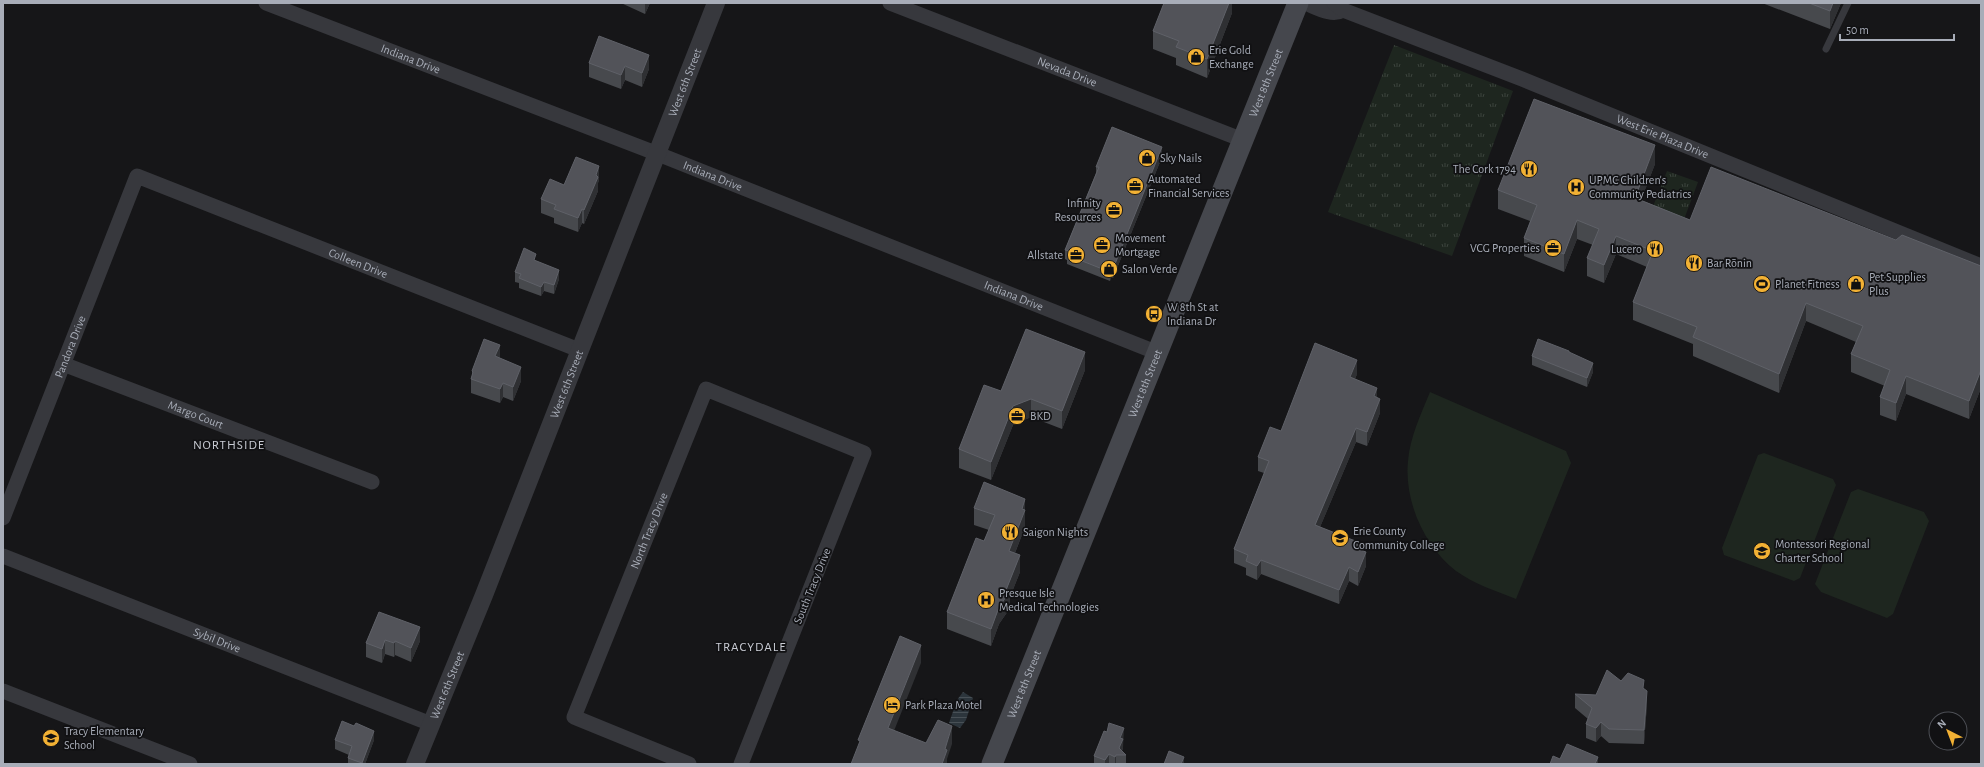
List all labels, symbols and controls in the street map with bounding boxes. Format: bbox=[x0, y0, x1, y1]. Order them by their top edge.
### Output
scale bar bbox=[1840, 16, 1954, 42]
text: 50 m bbox=[1846, 24, 1869, 36]
street label: Indiana Drive bbox=[379, 42, 442, 76]
place label: Erie Gold Exchange bbox=[1209, 44, 1254, 70]
street label: West 6th Street bbox=[666, 47, 704, 118]
shop icon: Erie Gold Exchange bbox=[1186, 47, 1206, 67]
street label: West 8th Street bbox=[1247, 47, 1285, 119]
street label: Nevada Drive bbox=[1036, 55, 1099, 89]
street label: West Erie Plaza Drive bbox=[1615, 112, 1710, 160]
shop icon: Sky Nails bbox=[1137, 148, 1157, 168]
place label: Sky Nails bbox=[1160, 152, 1202, 165]
street label: Indiana Drive bbox=[681, 159, 744, 193]
restaurant icon: The Cork 1794 bbox=[1519, 159, 1539, 179]
place label: The Cork 1794 bbox=[1453, 163, 1516, 175]
place label: Automated Financial Services bbox=[1148, 173, 1229, 199]
place label: UPMC Children's Community Pediatrics bbox=[1589, 174, 1691, 201]
office icon: Automated Financial Services bbox=[1125, 176, 1145, 196]
hospital icon: UPMC Children's Community Pediatrics bbox=[1566, 177, 1586, 197]
place label: Infinity Resources bbox=[1054, 197, 1101, 223]
office icon: Infinity Resources bbox=[1104, 200, 1124, 220]
place label: Movement Mortgage bbox=[1115, 232, 1166, 258]
office icon: Movement Mortgage bbox=[1092, 235, 1112, 255]
office icon: VCG Properties bbox=[1543, 238, 1563, 258]
restaurant icon: Lucero bbox=[1645, 239, 1665, 259]
place label: VCG Properties bbox=[1470, 242, 1540, 254]
place label: Lucero bbox=[1611, 243, 1642, 255]
office icon: Allstate bbox=[1066, 245, 1086, 265]
street label: Colleen Drive bbox=[327, 246, 389, 280]
place label: Allstate bbox=[1027, 249, 1063, 261]
restaurant icon: Bar Rōnin bbox=[1684, 253, 1704, 273]
place label: Bar Rōnin bbox=[1707, 257, 1752, 269]
shop icon: Salon Verde bbox=[1099, 259, 1119, 279]
place label: Salon Verde bbox=[1122, 263, 1177, 275]
place label: Pet Supplies Plus bbox=[1869, 271, 1926, 297]
sports icon: Planet Fitness bbox=[1752, 274, 1772, 294]
shop icon: Pet Supplies Plus bbox=[1846, 274, 1866, 294]
street label: Indiana Drive bbox=[982, 278, 1045, 313]
place label: Planet Fitness bbox=[1775, 278, 1840, 290]
place label: W 8th St at Indiana Dr bbox=[1167, 301, 1218, 327]
bus stop icon: W 8th St at Indiana Dr bbox=[1144, 304, 1164, 324]
street label: Pandora Drive bbox=[53, 314, 88, 380]
street label: West 6th Street bbox=[548, 348, 585, 420]
street label: West 8th Street bbox=[1126, 348, 1164, 419]
street label: Margo Court bbox=[166, 399, 225, 431]
office icon: BKD bbox=[1007, 406, 1027, 426]
place label: BKD bbox=[1030, 410, 1051, 422]
district label: NORTHSIDE bbox=[193, 439, 265, 452]
street label: North Tracy Drive bbox=[628, 491, 670, 571]
restaurant icon: Saigon Nights bbox=[1000, 522, 1020, 542]
place label: Erie County Community College bbox=[1353, 525, 1445, 552]
place label: Saigon Nights bbox=[1023, 526, 1088, 538]
school or university icon: Erie County Community College bbox=[1330, 528, 1350, 548]
place label: Montessori Regional Charter School bbox=[1775, 538, 1870, 564]
school or university icon: Montessori Regional Charter School bbox=[1752, 541, 1772, 561]
street label: South Tracy Drive bbox=[791, 546, 834, 626]
place label: Presque Isle Medical Technologies bbox=[999, 587, 1099, 613]
hospital icon: Presque Isle Medical Technologies bbox=[976, 590, 996, 610]
street label: Sybil Drive bbox=[192, 625, 242, 655]
district label: TRACYDALE bbox=[716, 641, 786, 654]
street label: West 8th Street bbox=[1005, 648, 1043, 720]
street label: West 6th Street bbox=[428, 650, 466, 721]
hotel icon: Park Plaza Motel bbox=[882, 695, 902, 715]
place label: Park Plaza Motel bbox=[905, 699, 982, 711]
north arrow bbox=[1928, 711, 1968, 751]
text: N bbox=[1935, 717, 1948, 731]
place label: Tracy Elementary School bbox=[64, 725, 144, 751]
school or university icon: Tracy Elementary School bbox=[41, 728, 61, 748]

